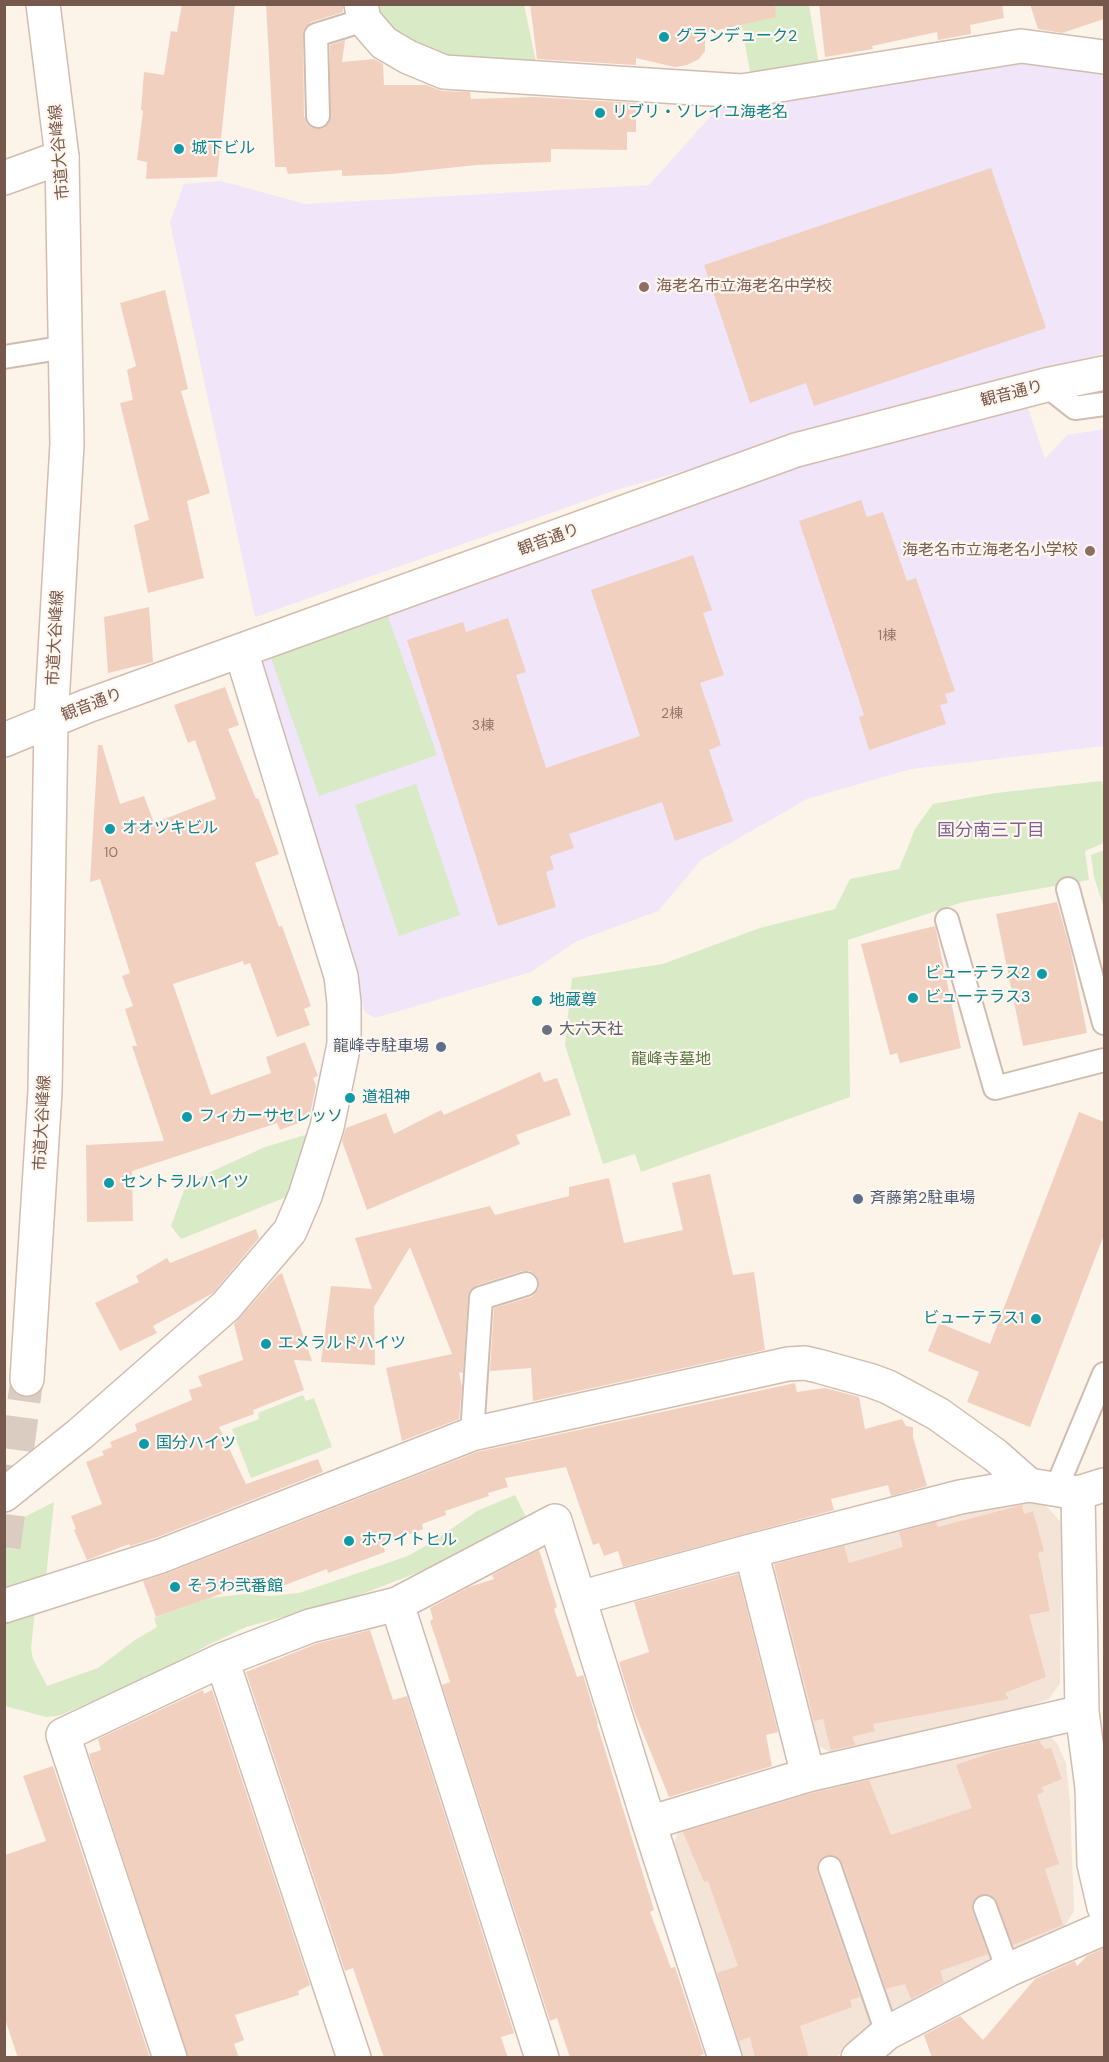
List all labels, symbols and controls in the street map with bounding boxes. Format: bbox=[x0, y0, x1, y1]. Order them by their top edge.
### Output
place label: グランデューク2 bbox=[676, 27, 797, 47]
marker: グランデューク2 bbox=[657, 30, 671, 44]
street label: 市道大谷峰線 bbox=[46, 103, 74, 201]
place label: リブリ・ソレイユ海老名 bbox=[612, 103, 788, 123]
marker: リブリ・ソレイユ海老名 bbox=[593, 106, 607, 120]
place label: 城下ビル bbox=[191, 139, 255, 159]
marker: 城下ビル bbox=[172, 142, 186, 156]
place label: 海老名市立海老名中学校 bbox=[656, 277, 832, 297]
marker: 海老名市立海老名中学校 bbox=[637, 280, 651, 294]
street label: 観音通り bbox=[979, 377, 1045, 411]
street label: 観音通り bbox=[516, 520, 582, 560]
place label: 海老名市立海老名小学校 bbox=[902, 541, 1078, 561]
marker: 海老名市立海老名小学校 bbox=[1083, 544, 1097, 558]
street label: 市道大谷峰線 bbox=[44, 590, 68, 686]
house number: 1棟 bbox=[878, 628, 896, 644]
street label: 観音通り bbox=[59, 685, 125, 725]
house number: 2棟 bbox=[661, 706, 683, 722]
house number: 3棟 bbox=[472, 718, 494, 734]
place label: オオツキビル bbox=[122, 819, 218, 839]
district label: 国分南三丁目 bbox=[937, 820, 1045, 842]
marker: オオツキビル bbox=[103, 822, 117, 836]
house number: 10 bbox=[104, 845, 118, 861]
place label: ビューテラス2 bbox=[925, 964, 1030, 984]
marker: ビューテラス2 bbox=[1035, 967, 1049, 981]
place label: ビューテラス3 bbox=[925, 988, 1030, 1008]
place label: 地蔵尊 bbox=[549, 991, 597, 1011]
marker: ビューテラス3 bbox=[906, 991, 920, 1005]
marker: 地蔵尊 bbox=[530, 994, 544, 1008]
place label: 大六天社 bbox=[559, 1020, 623, 1040]
marker: 大六天社 bbox=[540, 1023, 554, 1037]
place label: 龍峰寺駐車場 bbox=[333, 1037, 429, 1057]
marker: 龍峰寺駐車場 bbox=[434, 1040, 448, 1054]
park label: 龍峰寺墓地 bbox=[631, 1050, 711, 1070]
street label: 市道大谷峰線 bbox=[31, 1075, 55, 1171]
place label: 道祖神 bbox=[362, 1088, 410, 1108]
marker: 道祖神 bbox=[343, 1091, 357, 1105]
place label: フィカーサセレッソ bbox=[199, 1107, 343, 1127]
marker: フィカーサセレッソ bbox=[180, 1110, 194, 1124]
place label: セントラルハイツ bbox=[121, 1173, 249, 1193]
marker: セントラルハイツ bbox=[102, 1176, 116, 1190]
place label: 斉藤第2駐車場 bbox=[870, 1189, 975, 1209]
marker: 斉藤第2駐車場 bbox=[851, 1192, 865, 1206]
place label: ビューテラス1 bbox=[923, 1309, 1024, 1329]
marker: ビューテラス1 bbox=[1029, 1312, 1043, 1326]
place label: エメラルドハイツ bbox=[278, 1334, 406, 1354]
marker: エメラルドハイツ bbox=[259, 1337, 273, 1351]
place label: 国分ハイツ bbox=[156, 1434, 236, 1454]
marker: 国分ハイツ bbox=[137, 1437, 151, 1451]
place label: ホワイトヒル bbox=[361, 1531, 457, 1551]
marker: ホワイトヒル bbox=[342, 1534, 356, 1548]
place label: そうわ弐番館 bbox=[187, 1577, 283, 1597]
marker: そうわ弐番館 bbox=[168, 1580, 182, 1594]

